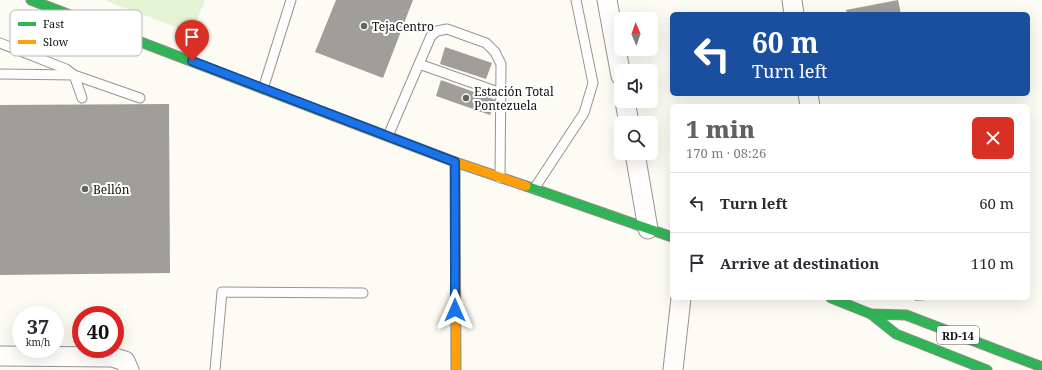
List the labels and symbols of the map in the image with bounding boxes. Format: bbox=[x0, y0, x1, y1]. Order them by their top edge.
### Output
legend bbox=[10, 10, 142, 56]
north arrow bbox=[614, 12, 658, 56]
text: Fast bbox=[43, 16, 64, 31]
place label: TejaCentro bbox=[372, 18, 434, 35]
pin bbox=[175, 20, 209, 61]
marker: TejaCentro bbox=[359, 21, 369, 31]
text: Slow bbox=[43, 34, 69, 49]
place label: Estación Total Pontezuela bbox=[474, 83, 554, 114]
marker: Estación Total Pontezuela bbox=[461, 93, 471, 103]
place label: Bellón bbox=[93, 181, 130, 198]
marker: Bellón bbox=[80, 184, 90, 194]
position arrow bbox=[434, 289, 476, 331]
speed limit sign: 40 bbox=[72, 306, 124, 358]
road number: RD-14 bbox=[937, 326, 979, 344]

